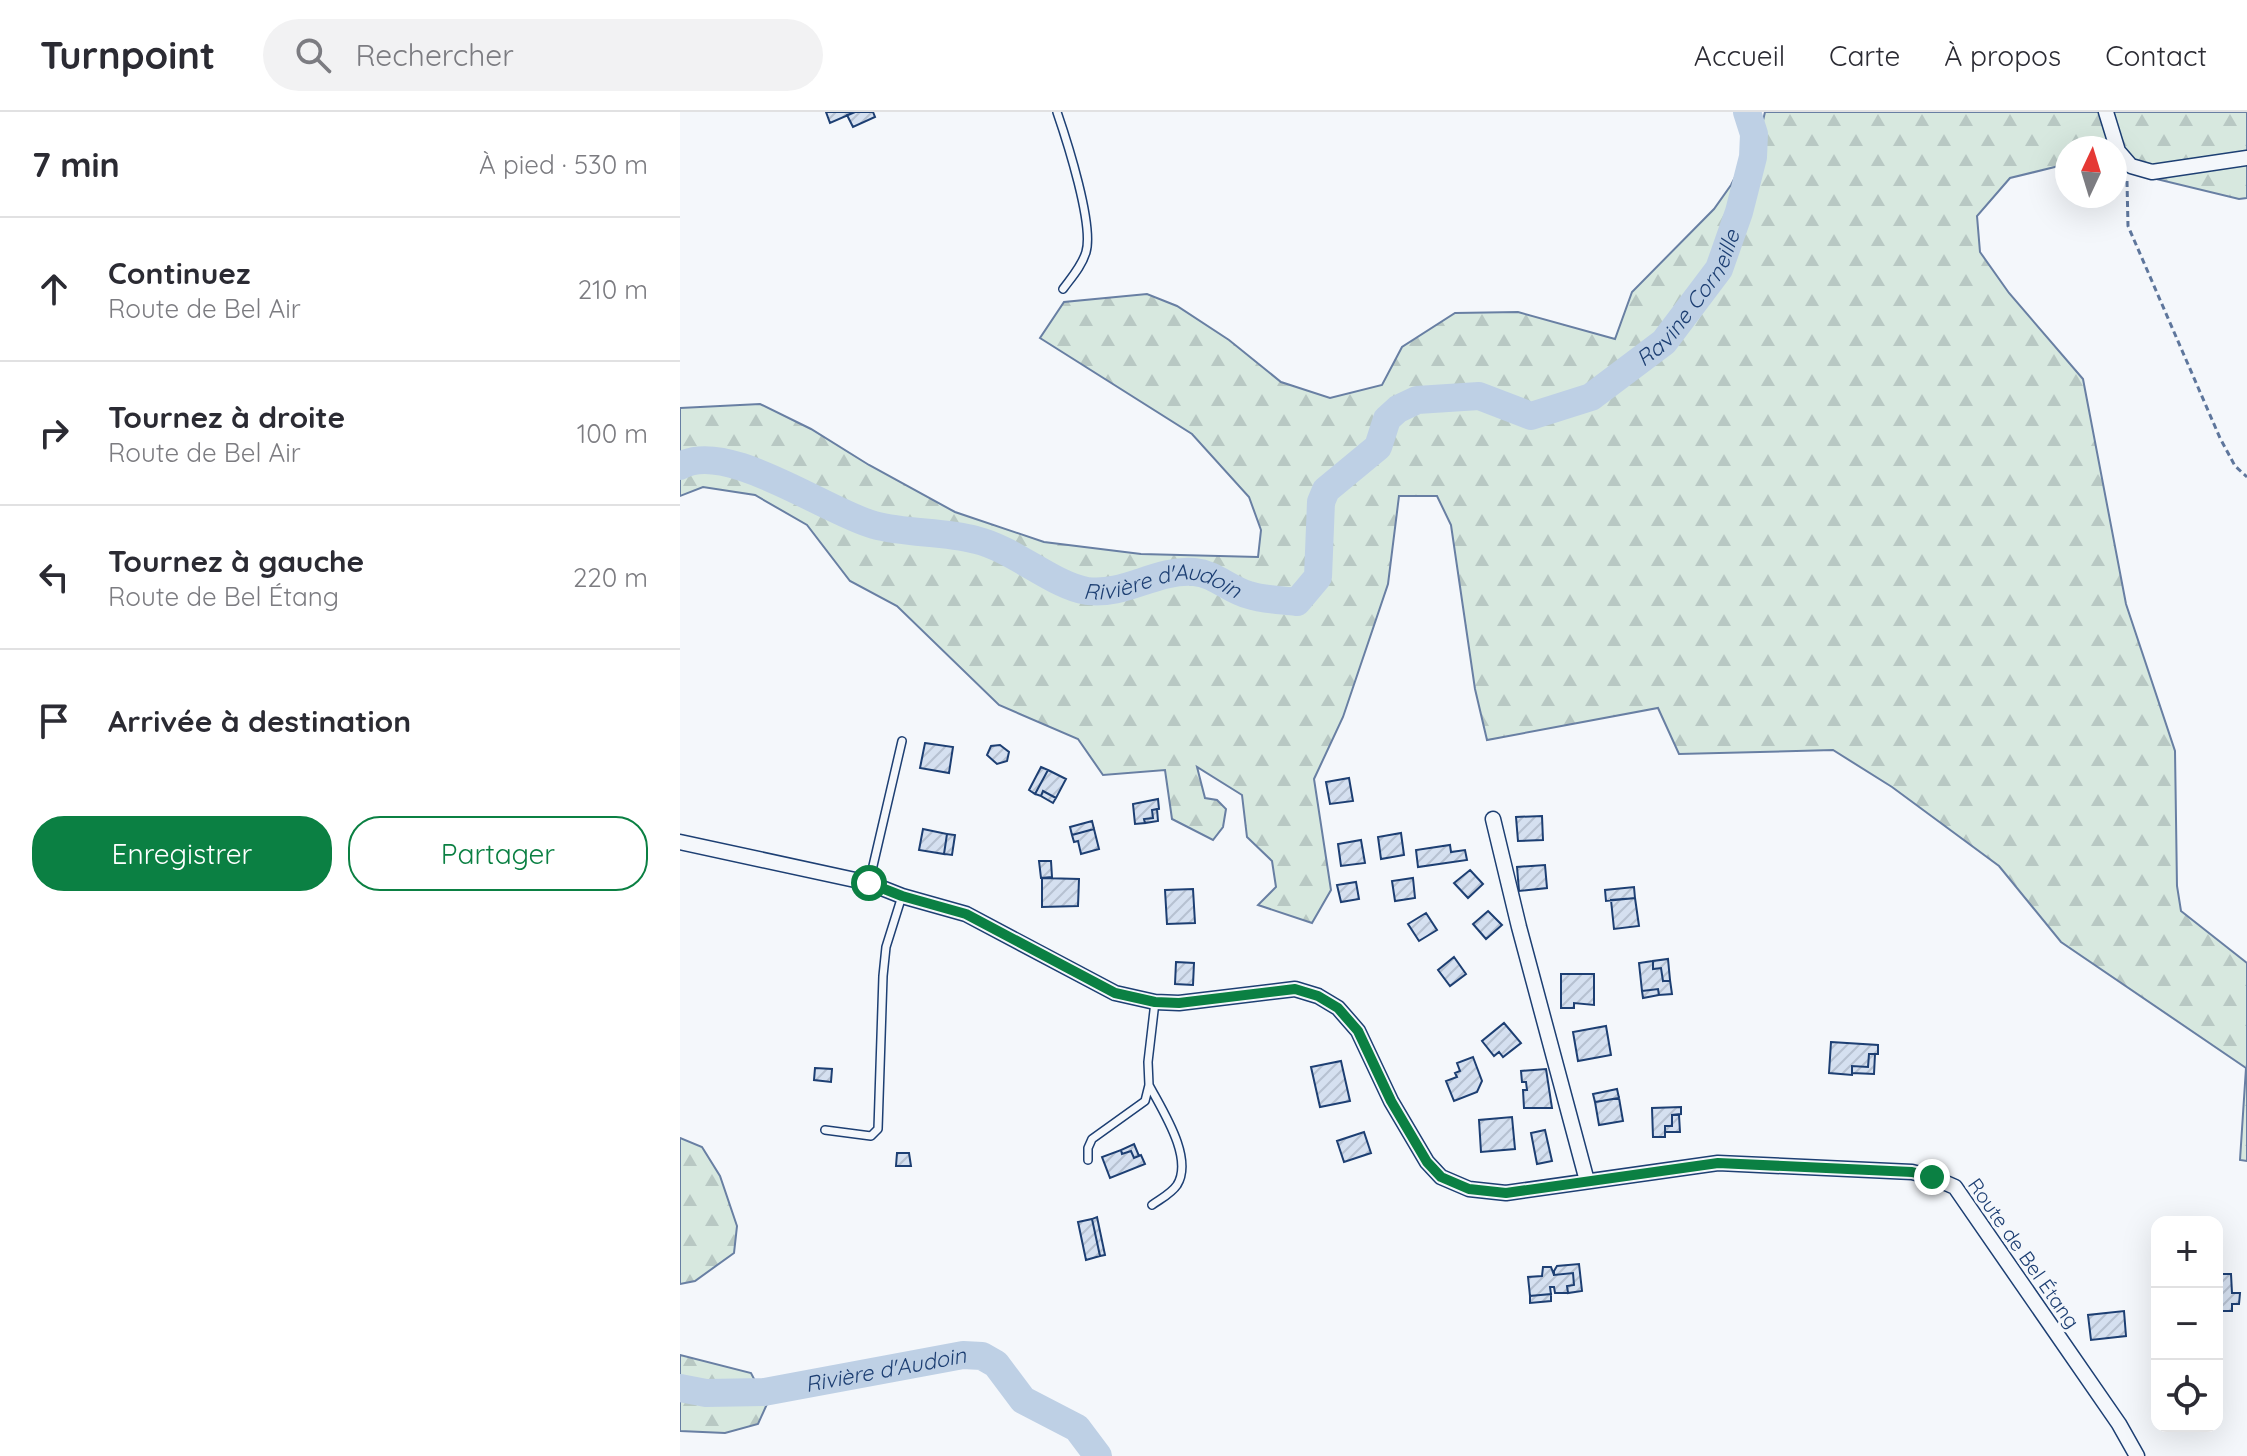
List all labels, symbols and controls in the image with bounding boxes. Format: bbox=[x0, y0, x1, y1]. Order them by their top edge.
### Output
search box bbox=[263, 19, 823, 91]
text: Turnpoint bbox=[40, 31, 215, 79]
icon: search bbox=[291, 33, 335, 77]
text: Rechercher bbox=[355, 36, 514, 74]
text: Accueil bbox=[1694, 38, 1785, 73]
text: Carte bbox=[1829, 38, 1900, 73]
text: À propos bbox=[1944, 38, 2061, 73]
text: Contact bbox=[2105, 38, 2207, 73]
north arrow bbox=[2055, 136, 2127, 208]
text: 7 min bbox=[32, 143, 120, 186]
text: À pied · 530 m bbox=[479, 148, 648, 181]
water label: Ravine Corneille bbox=[1630, 224, 1746, 372]
text: Continuez bbox=[108, 254, 250, 292]
icon: ahead bbox=[32, 267, 76, 311]
text: 210 m bbox=[578, 273, 648, 306]
text: Route de Bel Air bbox=[108, 292, 301, 325]
text: Tournez à droite bbox=[108, 398, 345, 436]
icon: right bbox=[32, 411, 76, 455]
text: 100 m bbox=[577, 417, 648, 450]
text: Route de Bel Air bbox=[108, 436, 301, 469]
text: Tournez à gauche bbox=[108, 542, 364, 580]
icon: left bbox=[32, 555, 76, 599]
water label: Rivière d'Audoin bbox=[1083, 558, 1247, 606]
text: 220 m bbox=[573, 561, 648, 594]
text: Route de Bel Étang bbox=[108, 580, 339, 613]
icon: arrive bbox=[32, 699, 76, 743]
text: Arrivée à destination bbox=[108, 702, 411, 740]
button: Enregistrer bbox=[32, 816, 332, 891]
button: Partager bbox=[348, 816, 648, 891]
route start bbox=[851, 865, 887, 901]
route end bbox=[1914, 1159, 1950, 1195]
street label: Route de Bel Étang bbox=[1963, 1173, 2085, 1333]
map controls bbox=[2151, 1216, 2223, 1432]
button: + bbox=[2151, 1216, 2223, 1288]
button: − bbox=[2151, 1288, 2223, 1360]
water label: Rivière d'Audoin bbox=[803, 1341, 969, 1398]
button: locate bbox=[2151, 1360, 2223, 1432]

